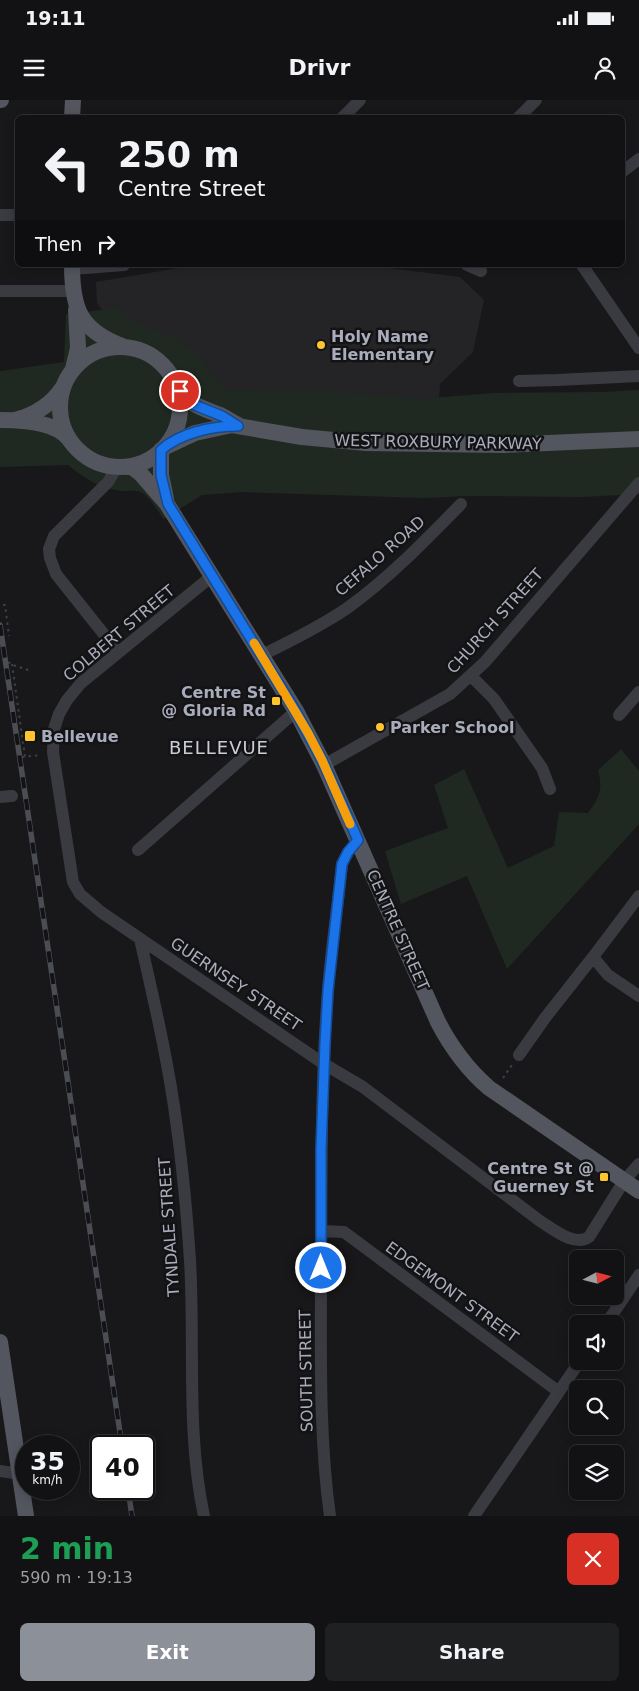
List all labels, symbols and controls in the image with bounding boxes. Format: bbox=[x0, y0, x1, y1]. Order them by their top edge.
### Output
text: 19:11 bbox=[25, 7, 85, 29]
icon: menu bbox=[20, 54, 48, 82]
icon: person bbox=[591, 54, 619, 82]
text: Drivr bbox=[289, 55, 350, 80]
icon: left bbox=[35, 135, 100, 200]
text: 250 m bbox=[118, 135, 240, 175]
text: Centre Street bbox=[118, 176, 265, 201]
icon: right bbox=[92, 230, 120, 258]
text: Then bbox=[35, 233, 82, 255]
place label: Holy Name Elementary bbox=[331, 327, 435, 364]
marker: Holy Name Elementary bbox=[315, 339, 327, 351]
pin bbox=[159, 370, 201, 412]
icon: arrive bbox=[166, 377, 194, 405]
street label: WEST ROXBURY PARKWAY bbox=[334, 431, 542, 453]
street label: CEFALO ROAD bbox=[331, 512, 429, 600]
street label: CHURCH STREET bbox=[443, 564, 547, 677]
street label: COLBERT STREET bbox=[59, 581, 179, 685]
place label: Centre St @ Gloria Rd bbox=[161, 683, 266, 720]
marker: Centre St @ Gloria Rd bbox=[270, 695, 282, 707]
place label: Parker School bbox=[390, 718, 514, 737]
marker: Parker School bbox=[374, 721, 386, 733]
place label: Bellevue bbox=[41, 727, 119, 746]
marker: Bellevue bbox=[23, 729, 37, 743]
district label: BELLEVUE bbox=[169, 737, 269, 758]
street label: CENTRE STREET bbox=[363, 867, 433, 994]
street label: GUERNSEY STREET bbox=[167, 933, 305, 1035]
street label: TYNDALE STREET bbox=[155, 1156, 183, 1298]
place label: Centre St @ Guerney St bbox=[487, 1159, 594, 1196]
marker: Centre St @ Guerney St bbox=[598, 1171, 610, 1183]
street label: EDGEMONT STREET bbox=[382, 1238, 522, 1347]
position arrow bbox=[294, 1241, 346, 1293]
north arrow bbox=[569, 1250, 624, 1305]
map controls bbox=[569, 1250, 624, 1500]
street label: SOUTH STREET bbox=[295, 1309, 317, 1432]
button: sound bbox=[569, 1315, 624, 1370]
button: search bbox=[569, 1380, 624, 1435]
speed limit sign: 40 bbox=[90, 1435, 155, 1500]
button: layers bbox=[569, 1445, 624, 1500]
text: 35 bbox=[30, 1447, 65, 1476]
text: km/h bbox=[32, 1473, 63, 1487]
text: 2 min bbox=[20, 1531, 114, 1566]
button: close bbox=[567, 1533, 619, 1585]
text: 590 m · 19:13 bbox=[20, 1568, 133, 1587]
button: Exit bbox=[20, 1623, 315, 1681]
button: Share bbox=[325, 1623, 619, 1681]

